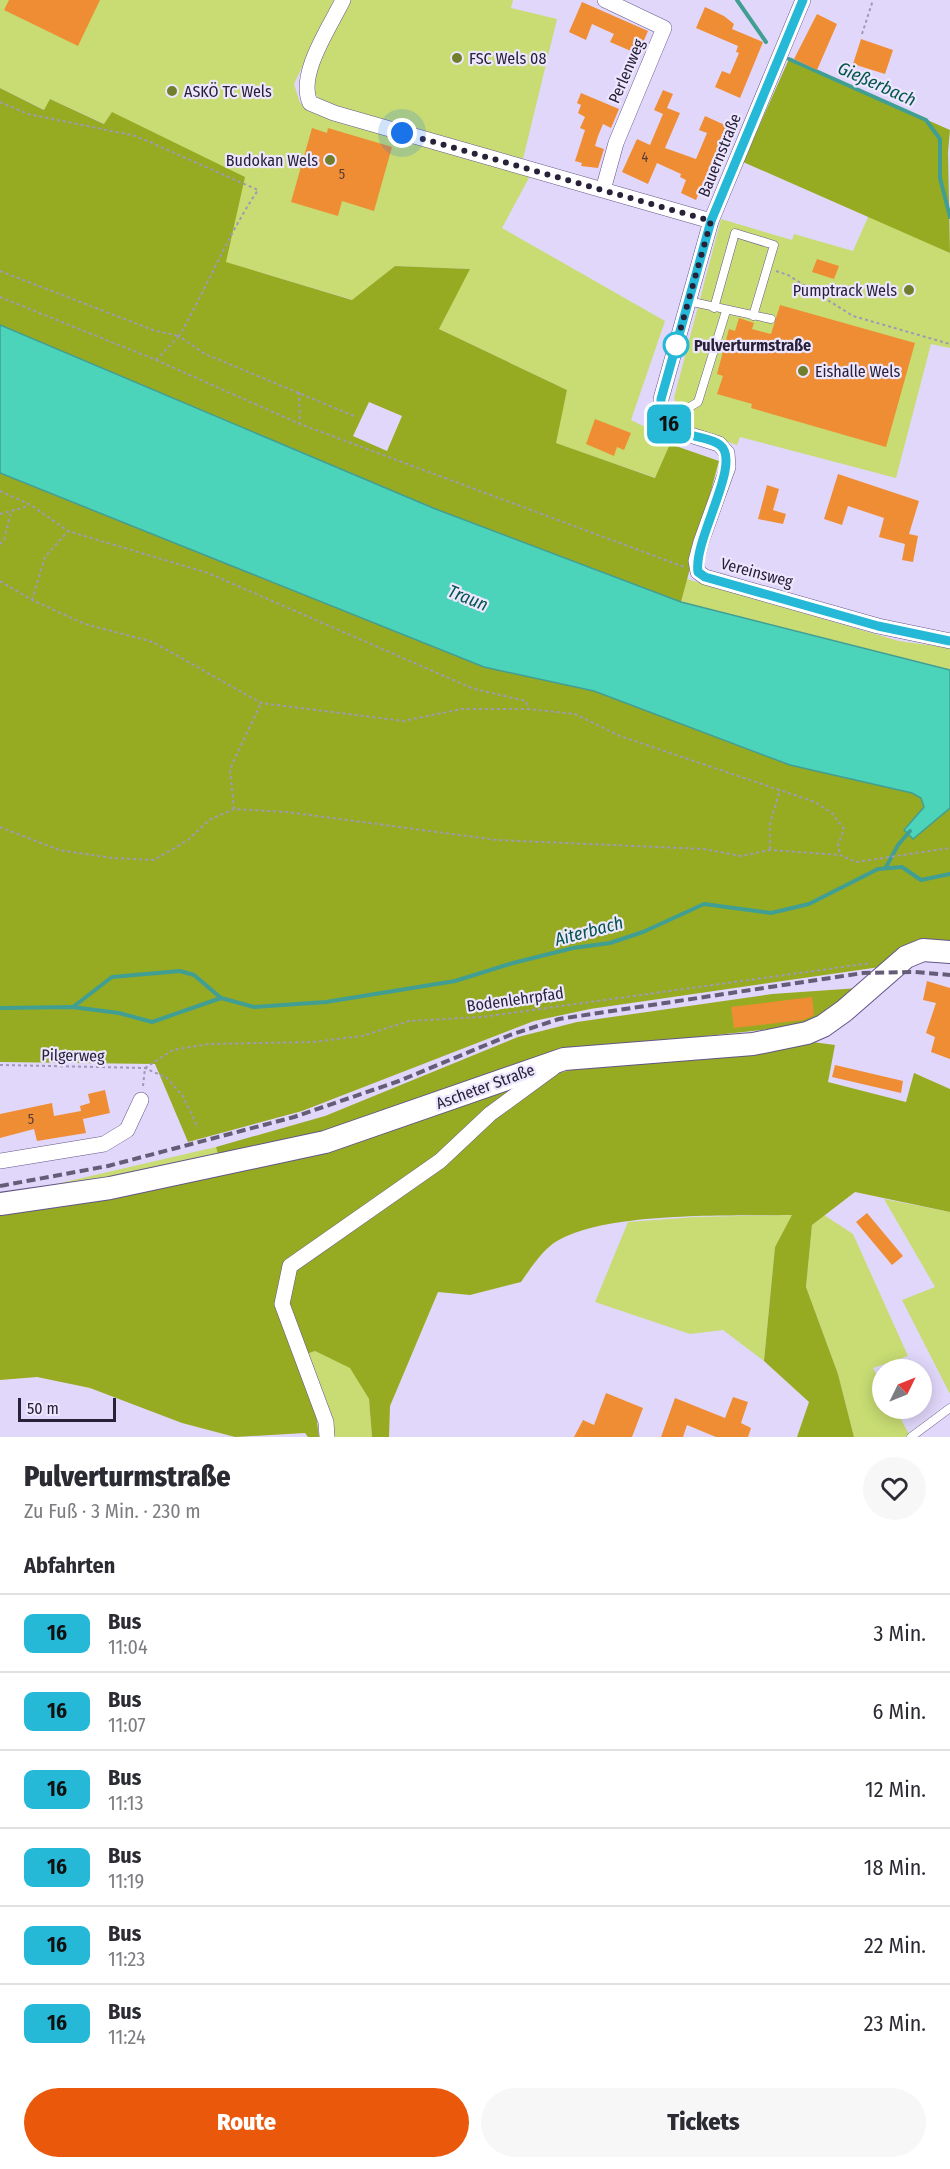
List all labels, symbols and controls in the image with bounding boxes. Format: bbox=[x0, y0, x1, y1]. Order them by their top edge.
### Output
street label: Perlenweg bbox=[604, 36, 649, 106]
place label: FSC Wels 08 bbox=[469, 49, 546, 68]
marker: FSC Wels 08 bbox=[450, 51, 464, 65]
water label: Gießerbach bbox=[834, 57, 920, 111]
place label: ASKÖ TC Wels bbox=[184, 82, 272, 101]
marker: ASKÖ TC Wels bbox=[165, 84, 179, 98]
street label: Bauernstraße bbox=[694, 111, 745, 200]
your location bbox=[387, 118, 417, 148]
house number: 4 bbox=[642, 149, 649, 166]
place label: Budokan Wels bbox=[226, 151, 318, 170]
marker: Budokan Wels bbox=[323, 153, 337, 167]
house number: 5 bbox=[339, 166, 345, 183]
place label: Pumptrack Wels bbox=[793, 281, 897, 300]
marker: Pumptrack Wels bbox=[902, 283, 916, 297]
marker: Pulverturmstraße bbox=[663, 332, 689, 358]
place label: Pulverturmstraße bbox=[694, 336, 811, 355]
place label: Eishalle Wels bbox=[815, 362, 900, 381]
marker: Eishalle Wels bbox=[796, 364, 810, 378]
line badge: 16 bbox=[642, 404, 696, 444]
text: 16 bbox=[659, 411, 679, 437]
street label: Vereinsweg bbox=[719, 554, 795, 591]
water label: Traun bbox=[445, 580, 491, 616]
water label: Aiterbach bbox=[551, 911, 626, 951]
street label: Bodenlehrpfad bbox=[465, 983, 565, 1016]
street label: Pilgerweg bbox=[41, 1045, 105, 1066]
street label: Ascheter Straße bbox=[433, 1060, 537, 1113]
house number: 5 bbox=[28, 1111, 34, 1128]
north arrow bbox=[872, 1359, 932, 1419]
map controls bbox=[872, 1359, 932, 1419]
scale bar bbox=[18, 1395, 116, 1422]
text: 50 m bbox=[27, 1399, 59, 1418]
button: heart bbox=[863, 1457, 926, 1520]
text: Pulverturmstraße bbox=[24, 1460, 231, 1493]
text: Zu Fuß · 3 Min. · 230 m bbox=[24, 1499, 201, 1523]
text: Abfahrten bbox=[24, 1552, 115, 1579]
text: Bus bbox=[108, 1608, 141, 1635]
text: 16 bbox=[47, 1620, 67, 1646]
text: 3 Min. bbox=[873, 1620, 926, 1647]
text: 11:04 bbox=[108, 1635, 148, 1659]
text: Bus bbox=[108, 1686, 141, 1713]
text: 16 bbox=[47, 1698, 67, 1724]
text: 6 Min. bbox=[872, 1698, 926, 1725]
text: 11:07 bbox=[108, 1713, 146, 1737]
text: Bus bbox=[108, 1764, 141, 1791]
text: 16 bbox=[47, 1776, 67, 1802]
text: 12 Min. bbox=[865, 1776, 926, 1803]
text: 11:13 bbox=[108, 1791, 144, 1815]
text: Bus bbox=[108, 1842, 141, 1869]
text: 16 bbox=[47, 1854, 67, 1880]
text: 18 Min. bbox=[864, 1854, 926, 1881]
text: 11:19 bbox=[108, 1869, 144, 1893]
text: Bus bbox=[108, 1920, 141, 1947]
text: 16 bbox=[47, 1932, 67, 1958]
text: 22 Min. bbox=[864, 1932, 926, 1959]
text: 11:23 bbox=[108, 1947, 145, 1971]
text: Bus bbox=[108, 1998, 141, 2025]
text: 16 bbox=[47, 2010, 67, 2036]
text: 23 Min. bbox=[864, 2010, 926, 2037]
text: 11:24 bbox=[108, 2025, 146, 2049]
button: Route bbox=[24, 2088, 469, 2157]
button: Tickets bbox=[481, 2088, 926, 2157]

